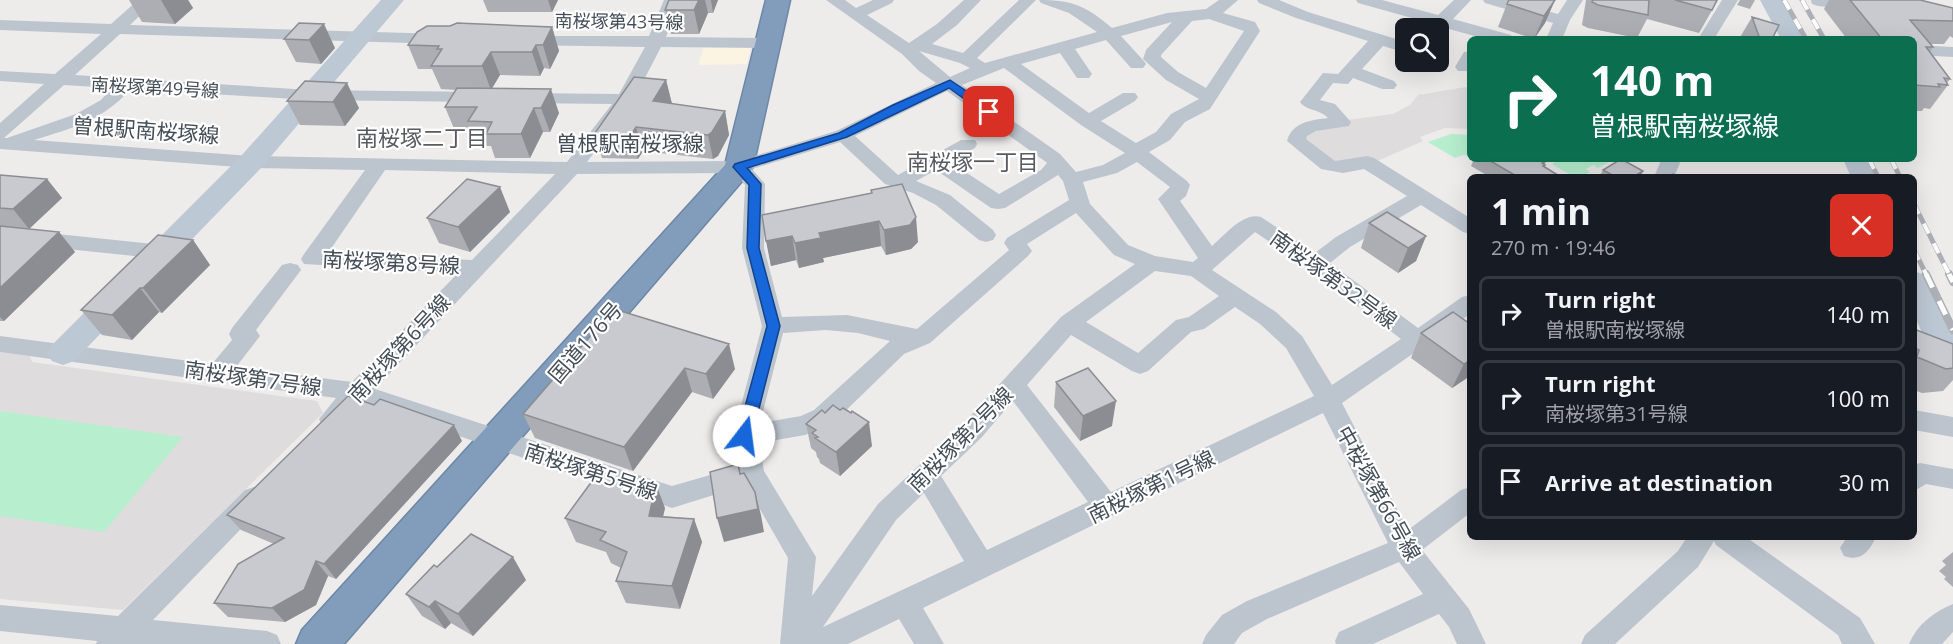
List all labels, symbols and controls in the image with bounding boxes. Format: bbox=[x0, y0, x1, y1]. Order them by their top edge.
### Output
street label: 南桜塚第43号線 bbox=[555, 8, 683, 34]
map controls bbox=[1395, 18, 1449, 72]
button: search bbox=[1395, 18, 1449, 72]
text: 140 m bbox=[1590, 51, 1714, 108]
icon: right bbox=[1491, 60, 1569, 138]
street label: 南桜塚第49号線 bbox=[90, 72, 220, 102]
pin bbox=[963, 86, 1014, 137]
icon: arrive bbox=[972, 95, 1005, 128]
text: 曽根駅南桜塚線 bbox=[1590, 107, 1779, 144]
street label: 曽根駅南桜塚線 bbox=[72, 111, 220, 149]
district label: 南桜塚二丁目 bbox=[356, 122, 488, 152]
street label: 曽根駅南桜塚線 bbox=[557, 129, 704, 157]
district label: 南桜塚一丁目 bbox=[907, 146, 1039, 176]
text: 1 min bbox=[1491, 187, 1591, 236]
button: close bbox=[1830, 194, 1893, 257]
street label: 南桜塚第32号線 bbox=[1265, 224, 1403, 334]
text: 270 m · 19:46 bbox=[1491, 234, 1616, 261]
street label: 南桜塚第8号線 bbox=[321, 244, 461, 280]
text: Turn right bbox=[1545, 284, 1656, 314]
street label: 南桜塚第6号線 bbox=[342, 288, 456, 408]
street label: 国道176号 bbox=[542, 295, 628, 389]
icon: right bbox=[1494, 297, 1527, 330]
text: 140 m bbox=[1826, 299, 1890, 329]
text: 曽根駅南桜塚線 bbox=[1545, 316, 1685, 343]
street label: 南桜塚第7号線 bbox=[183, 355, 323, 401]
text: Turn right bbox=[1545, 368, 1656, 398]
street label: 南桜塚第2号線 bbox=[901, 380, 1019, 498]
icon: right bbox=[1494, 381, 1527, 414]
text: 100 m bbox=[1826, 383, 1890, 413]
text: 南桜塚第31号線 bbox=[1545, 400, 1688, 427]
position arrow bbox=[712, 404, 776, 468]
street label: 中桜塚第66号線 bbox=[1330, 421, 1428, 565]
street label: 南桜塚第5号線 bbox=[521, 436, 661, 506]
street label: 南桜塚第1号線 bbox=[1083, 443, 1219, 529]
icon: arrive bbox=[1494, 465, 1527, 498]
text: Arrive at destination bbox=[1545, 467, 1773, 497]
text: 30 m bbox=[1839, 467, 1890, 497]

